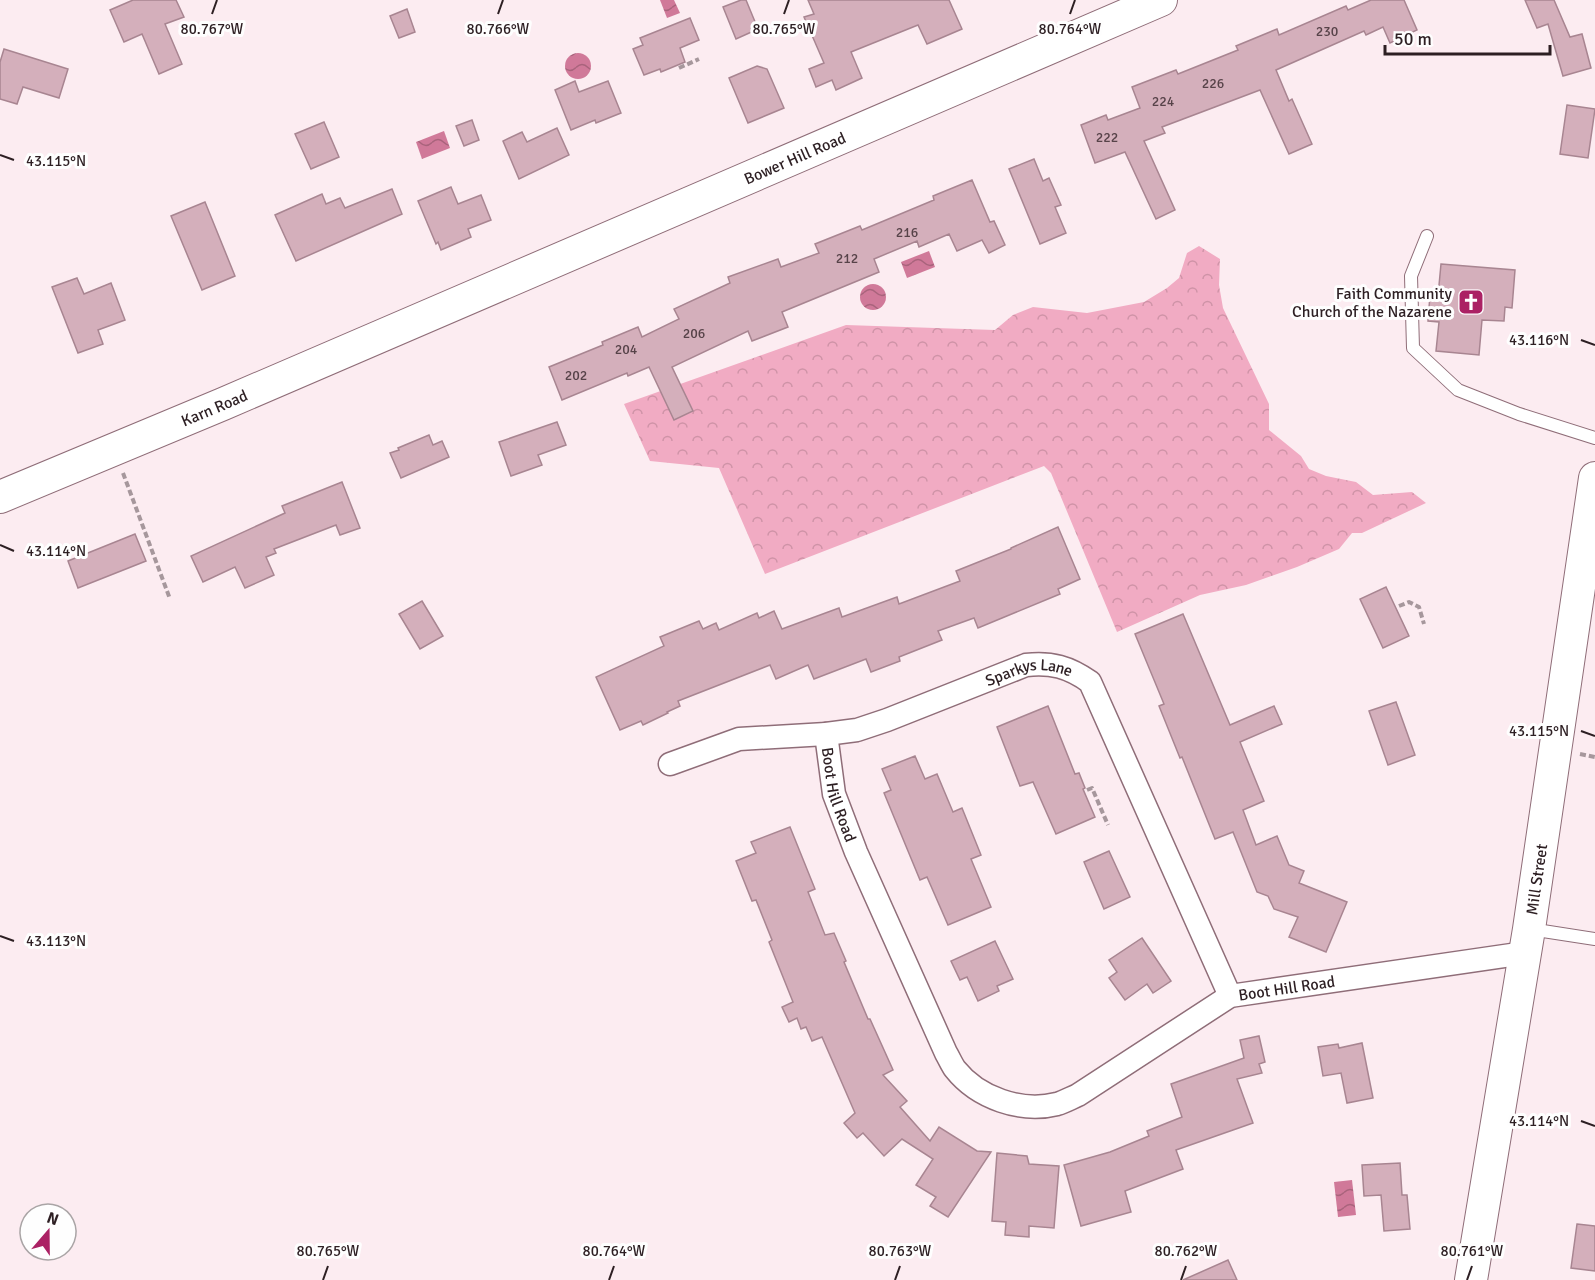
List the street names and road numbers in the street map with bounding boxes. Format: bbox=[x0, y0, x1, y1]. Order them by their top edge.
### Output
street label: Bower Hill Road bbox=[741, 128, 849, 189]
street label: Karn Road bbox=[178, 386, 251, 431]
street label: Sparkys Lane bbox=[983, 655, 1076, 691]
street label: Boot Hill Road bbox=[817, 746, 860, 845]
street label: Mill Street bbox=[1522, 842, 1552, 916]
street label: Boot Hill Road bbox=[1237, 972, 1336, 1006]

